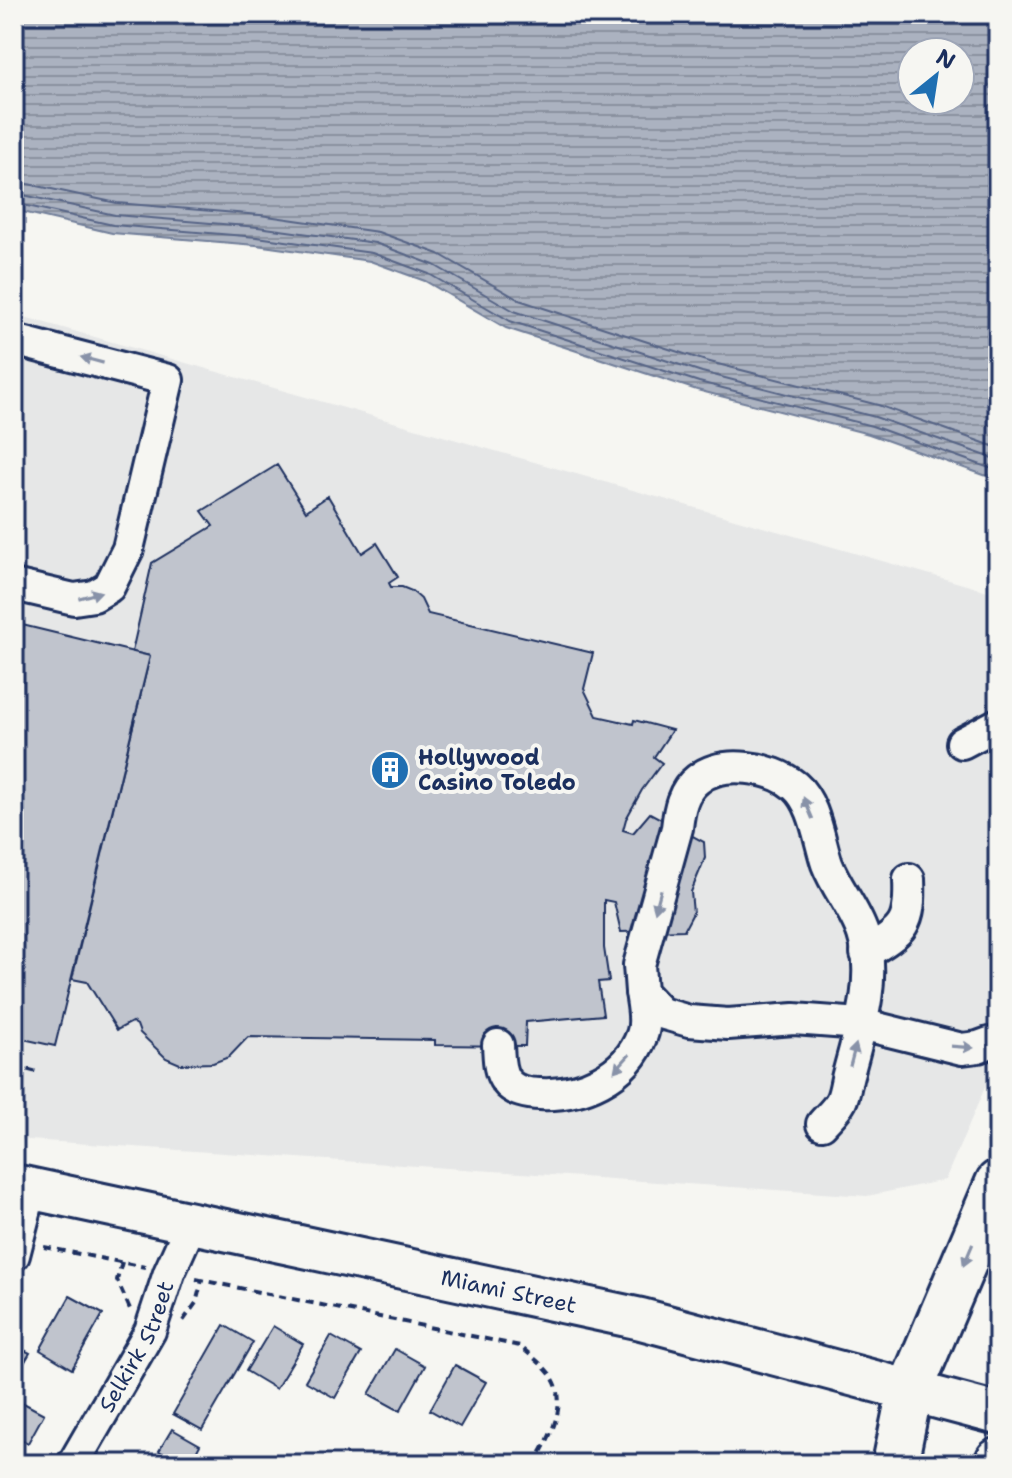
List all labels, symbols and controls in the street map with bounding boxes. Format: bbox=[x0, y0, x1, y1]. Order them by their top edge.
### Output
north arrow bbox=[896, 36, 976, 116]
text: N bbox=[931, 42, 961, 76]
one-way arrow bbox=[80, 354, 105, 366]
one-way arrow bbox=[78, 588, 102, 601]
place label: Hollywood Casino Toledo bbox=[418, 743, 576, 797]
building icon: Hollywood Casino Toledo bbox=[369, 749, 411, 791]
one-way arrow bbox=[802, 797, 815, 820]
one-way arrow bbox=[651, 888, 663, 913]
one-way arrow bbox=[949, 1041, 974, 1054]
one-way arrow bbox=[848, 1042, 860, 1067]
one-way arrow bbox=[614, 1052, 631, 1072]
one-way arrow bbox=[961, 1243, 974, 1267]
street label: Miami Street bbox=[438, 1262, 579, 1319]
street label: Selkirk Street bbox=[92, 1277, 180, 1417]

